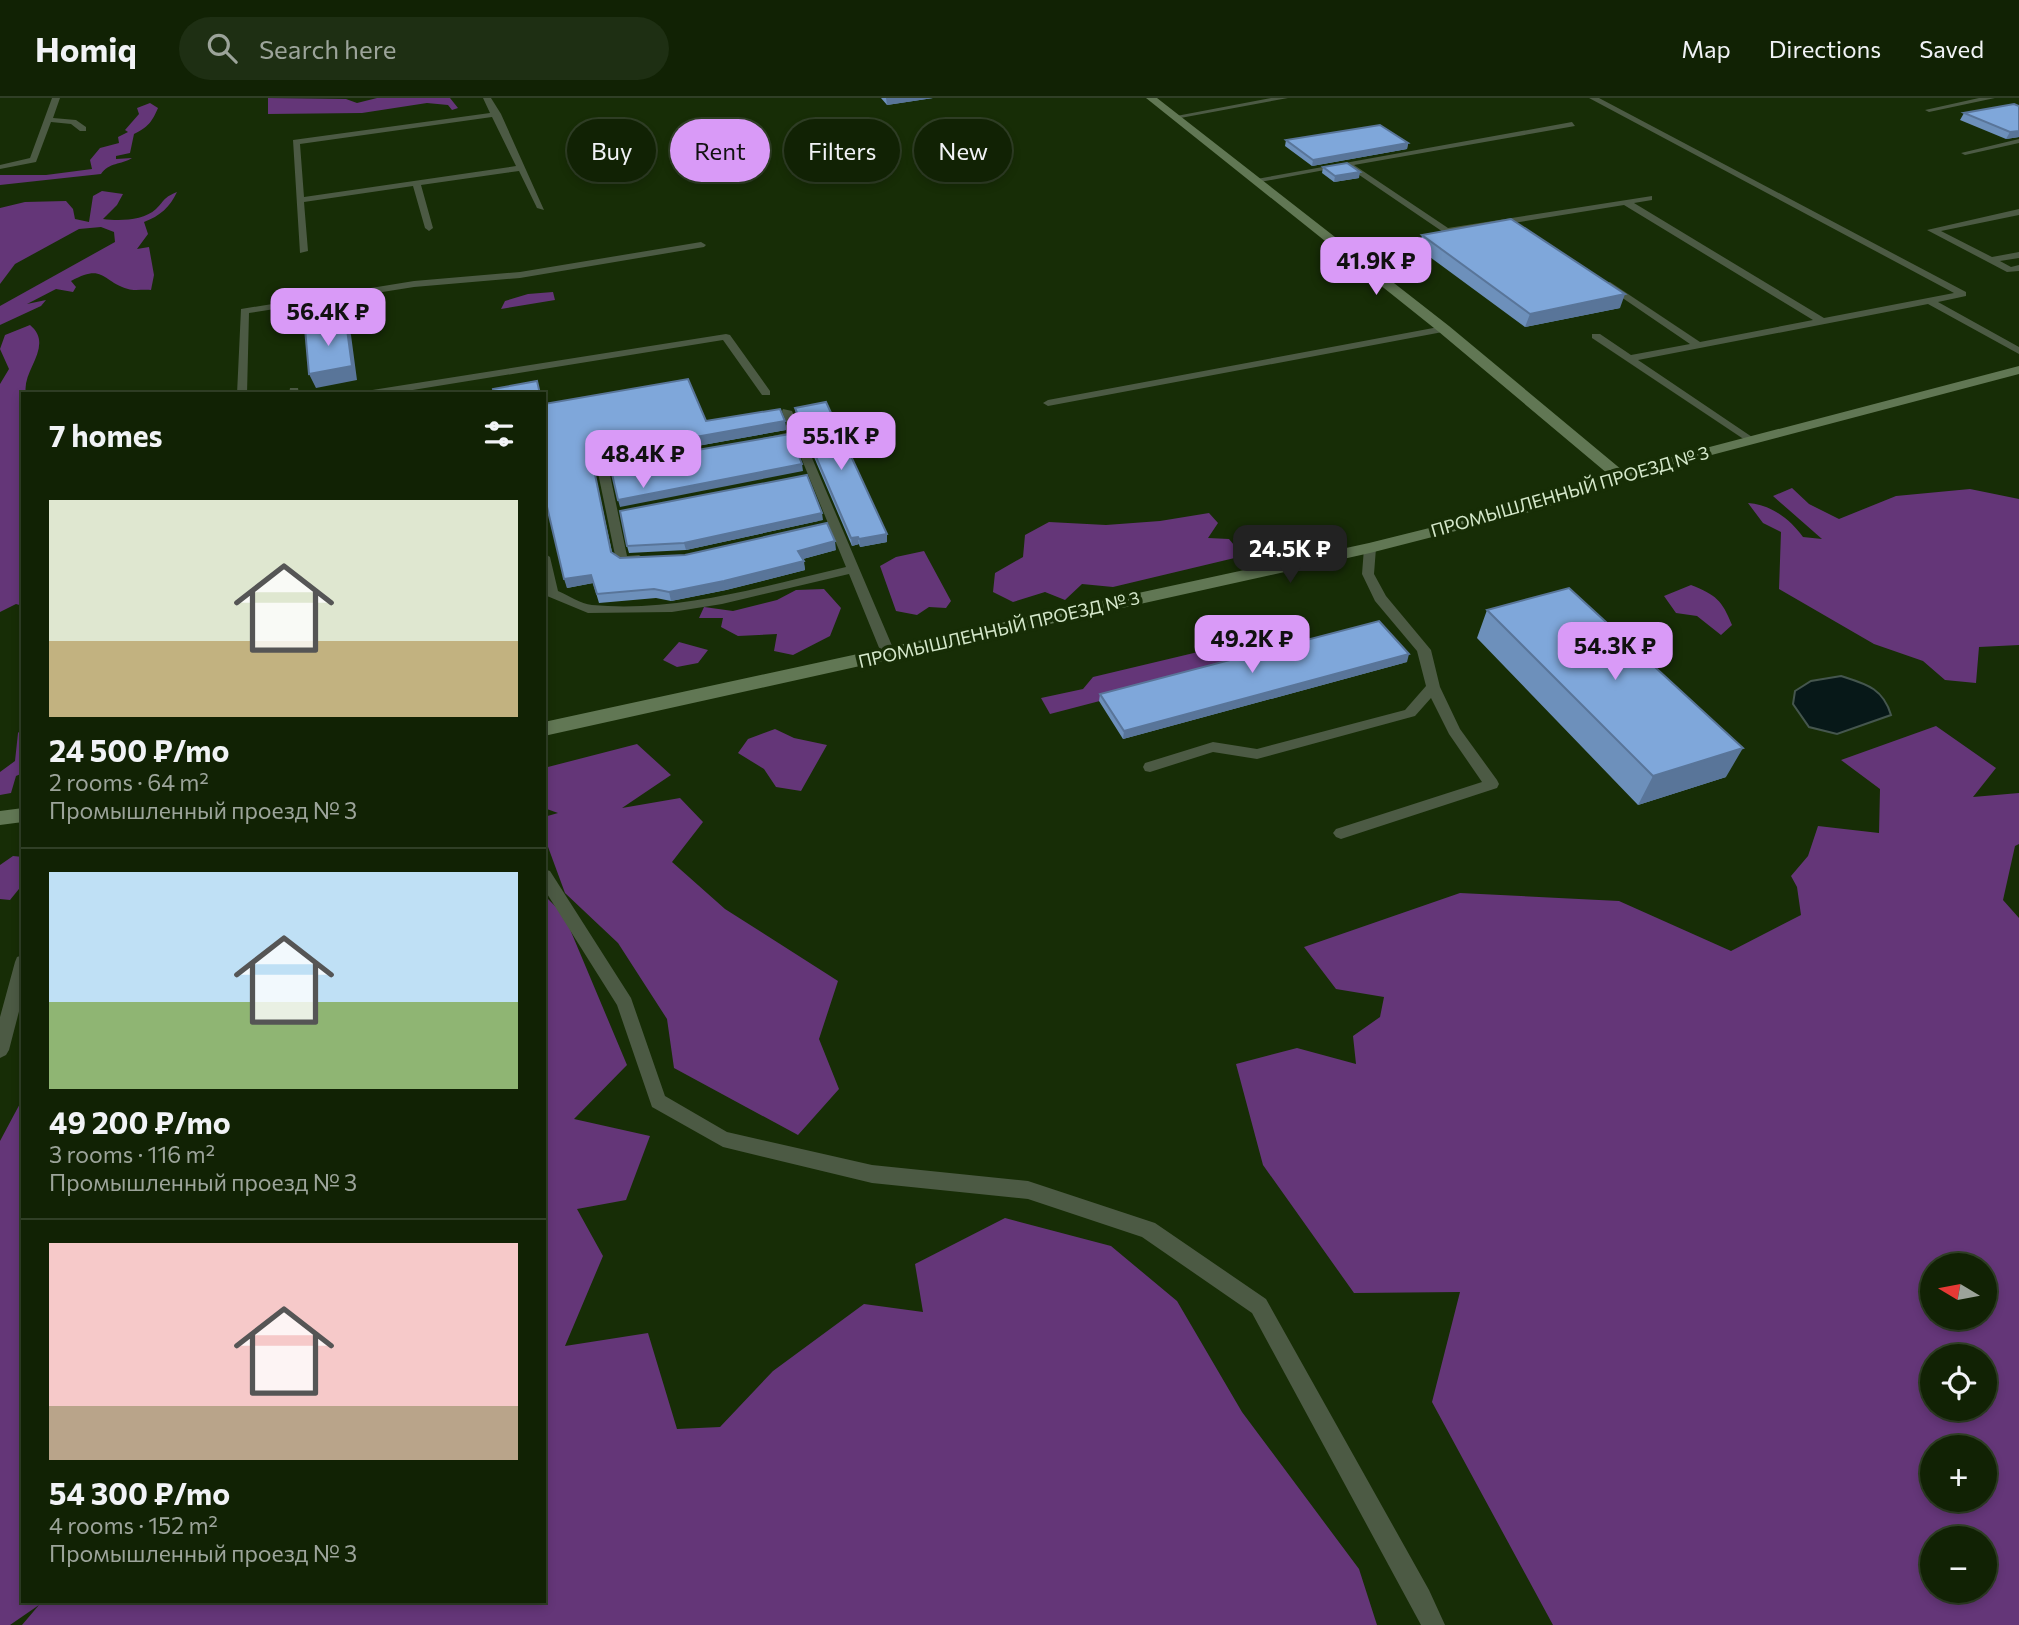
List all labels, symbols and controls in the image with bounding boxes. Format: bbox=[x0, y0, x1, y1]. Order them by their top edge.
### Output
search box bbox=[179, 17, 669, 80]
text: Homiq bbox=[35, 28, 137, 69]
icon: search bbox=[203, 29, 241, 67]
text: Search here bbox=[259, 33, 396, 64]
text: Map bbox=[1681, 34, 1731, 63]
text: Directions bbox=[1769, 34, 1881, 63]
text: Saved bbox=[1919, 34, 1984, 63]
chip: Buy bbox=[567, 119, 656, 182]
chip: Rent bbox=[670, 119, 770, 182]
chip: Filters bbox=[784, 119, 900, 182]
chip: New bbox=[914, 119, 1012, 182]
pin: 41.9K ₽ bbox=[1311, 238, 1441, 297]
text: 41.9K ₽ bbox=[1336, 246, 1416, 274]
pin: 56.4K ₽ bbox=[263, 288, 393, 348]
text: 56.4K ₽ bbox=[287, 297, 369, 325]
pin: 55.1K ₽ bbox=[776, 412, 906, 472]
icon: filters bbox=[480, 415, 518, 453]
text: 7 homes bbox=[49, 416, 162, 453]
text: 55.1K ₽ bbox=[803, 421, 879, 449]
pin: 48.4K ₽ bbox=[578, 430, 708, 490]
text: 48.4K ₽ bbox=[601, 439, 685, 467]
street label: ПРОМЫШЛЕННЫЙ ПРОЕЗД № 3 bbox=[1428, 441, 1711, 541]
pin: 24.5K ₽ bbox=[1225, 526, 1355, 585]
text: 24.5K ₽ bbox=[1249, 534, 1331, 562]
icon: home bbox=[221, 545, 347, 671]
street label: ПРОМЫШЛЕННЫЙ ПРОЕЗД № 3 bbox=[856, 586, 1142, 672]
pin: 49.2K ₽ bbox=[1187, 616, 1317, 675]
pin: 54.3K ₽ bbox=[1550, 622, 1680, 682]
text: 49.2K ₽ bbox=[1211, 624, 1293, 652]
text: 54.3K ₽ bbox=[1574, 631, 1656, 659]
text: 24 500 ₽/mo bbox=[49, 731, 229, 768]
text: 2 rooms · 64 m² bbox=[49, 768, 209, 796]
text: Промышленный проезд № 3 bbox=[49, 796, 357, 824]
icon: home bbox=[221, 917, 347, 1043]
text: 49 200 ₽/mo bbox=[49, 1103, 231, 1140]
text: 3 rooms · 116 m² bbox=[49, 1140, 215, 1168]
text: Промышленный проезд № 3 bbox=[49, 1168, 357, 1196]
north arrow bbox=[1920, 1253, 1997, 1330]
map controls bbox=[1920, 1253, 1997, 1603]
icon: home bbox=[221, 1288, 347, 1414]
button: locate bbox=[1920, 1344, 1997, 1421]
button: + bbox=[1920, 1435, 1997, 1512]
text: 54 300 ₽/mo bbox=[49, 1474, 230, 1511]
text: 4 rooms · 152 m² bbox=[49, 1511, 218, 1539]
button: − bbox=[1920, 1526, 1997, 1603]
text: Промышленный проезд № 3 bbox=[49, 1539, 357, 1567]

